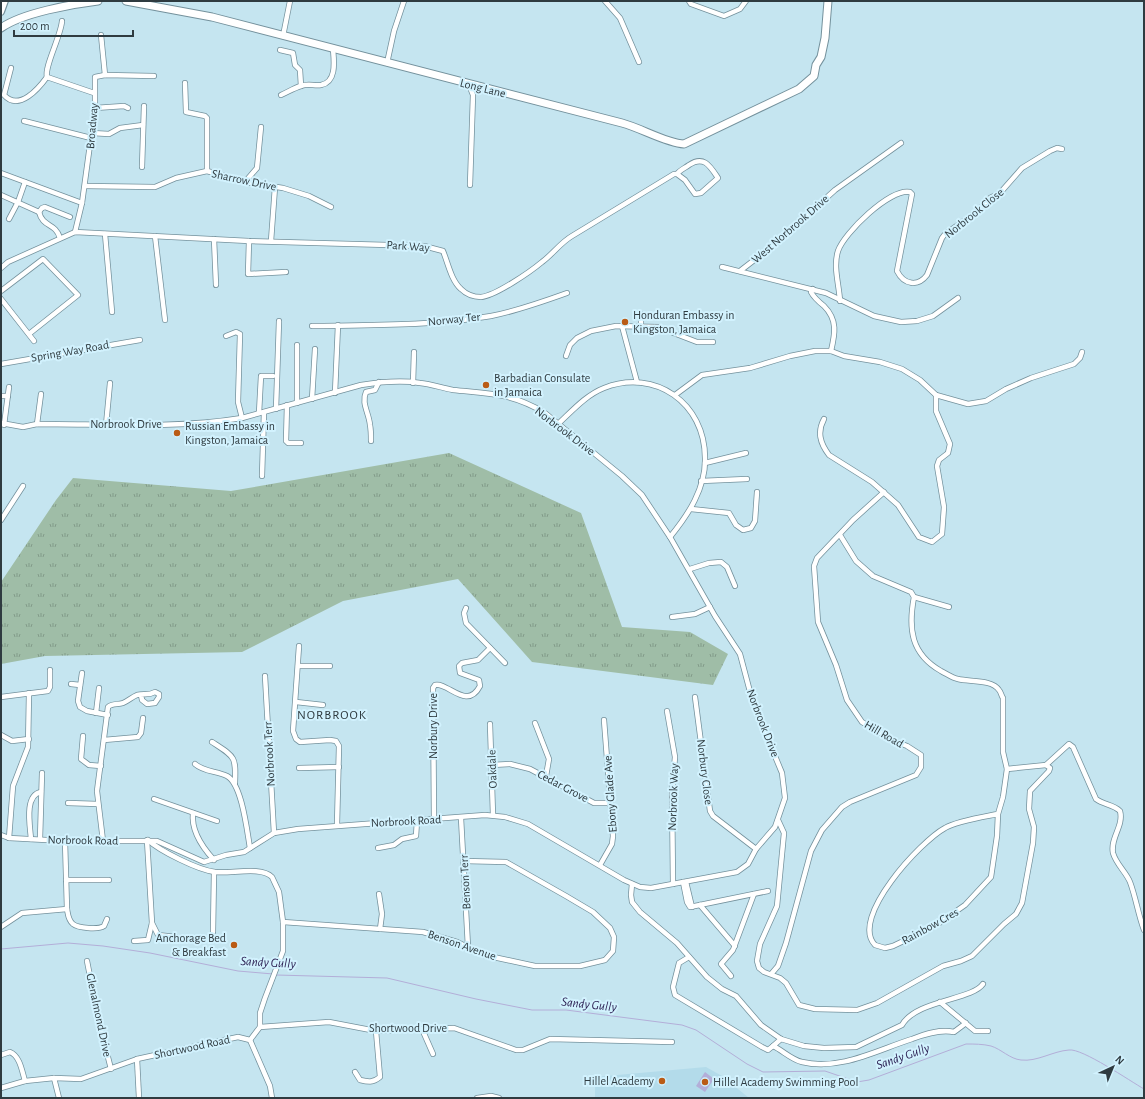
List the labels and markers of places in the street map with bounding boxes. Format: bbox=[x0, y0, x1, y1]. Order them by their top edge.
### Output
place label: Honduran Embassy in Kingston, Jamaica bbox=[633, 309, 735, 335]
marker: Honduran Embassy in Kingston, Jamaica bbox=[620, 317, 630, 327]
place label: Barbadian Consulate in Jamaica bbox=[494, 372, 590, 398]
marker: Barbadian Consulate in Jamaica bbox=[481, 380, 491, 390]
place label: Russian Embassy in Kingston, Jamaica bbox=[185, 420, 275, 446]
marker: Russian Embassy in Kingston, Jamaica bbox=[172, 428, 182, 438]
place label: Anchorage Bed & Breakfast bbox=[156, 932, 226, 958]
marker: Anchorage Bed & Breakfast bbox=[229, 940, 239, 950]
place label: Hillel Academy bbox=[583, 1075, 654, 1088]
marker: Hillel Academy bbox=[657, 1076, 667, 1086]
place label: Hillel Academy Swimming Pool bbox=[713, 1076, 858, 1089]
marker: Hillel Academy Swimming Pool bbox=[700, 1077, 710, 1087]

